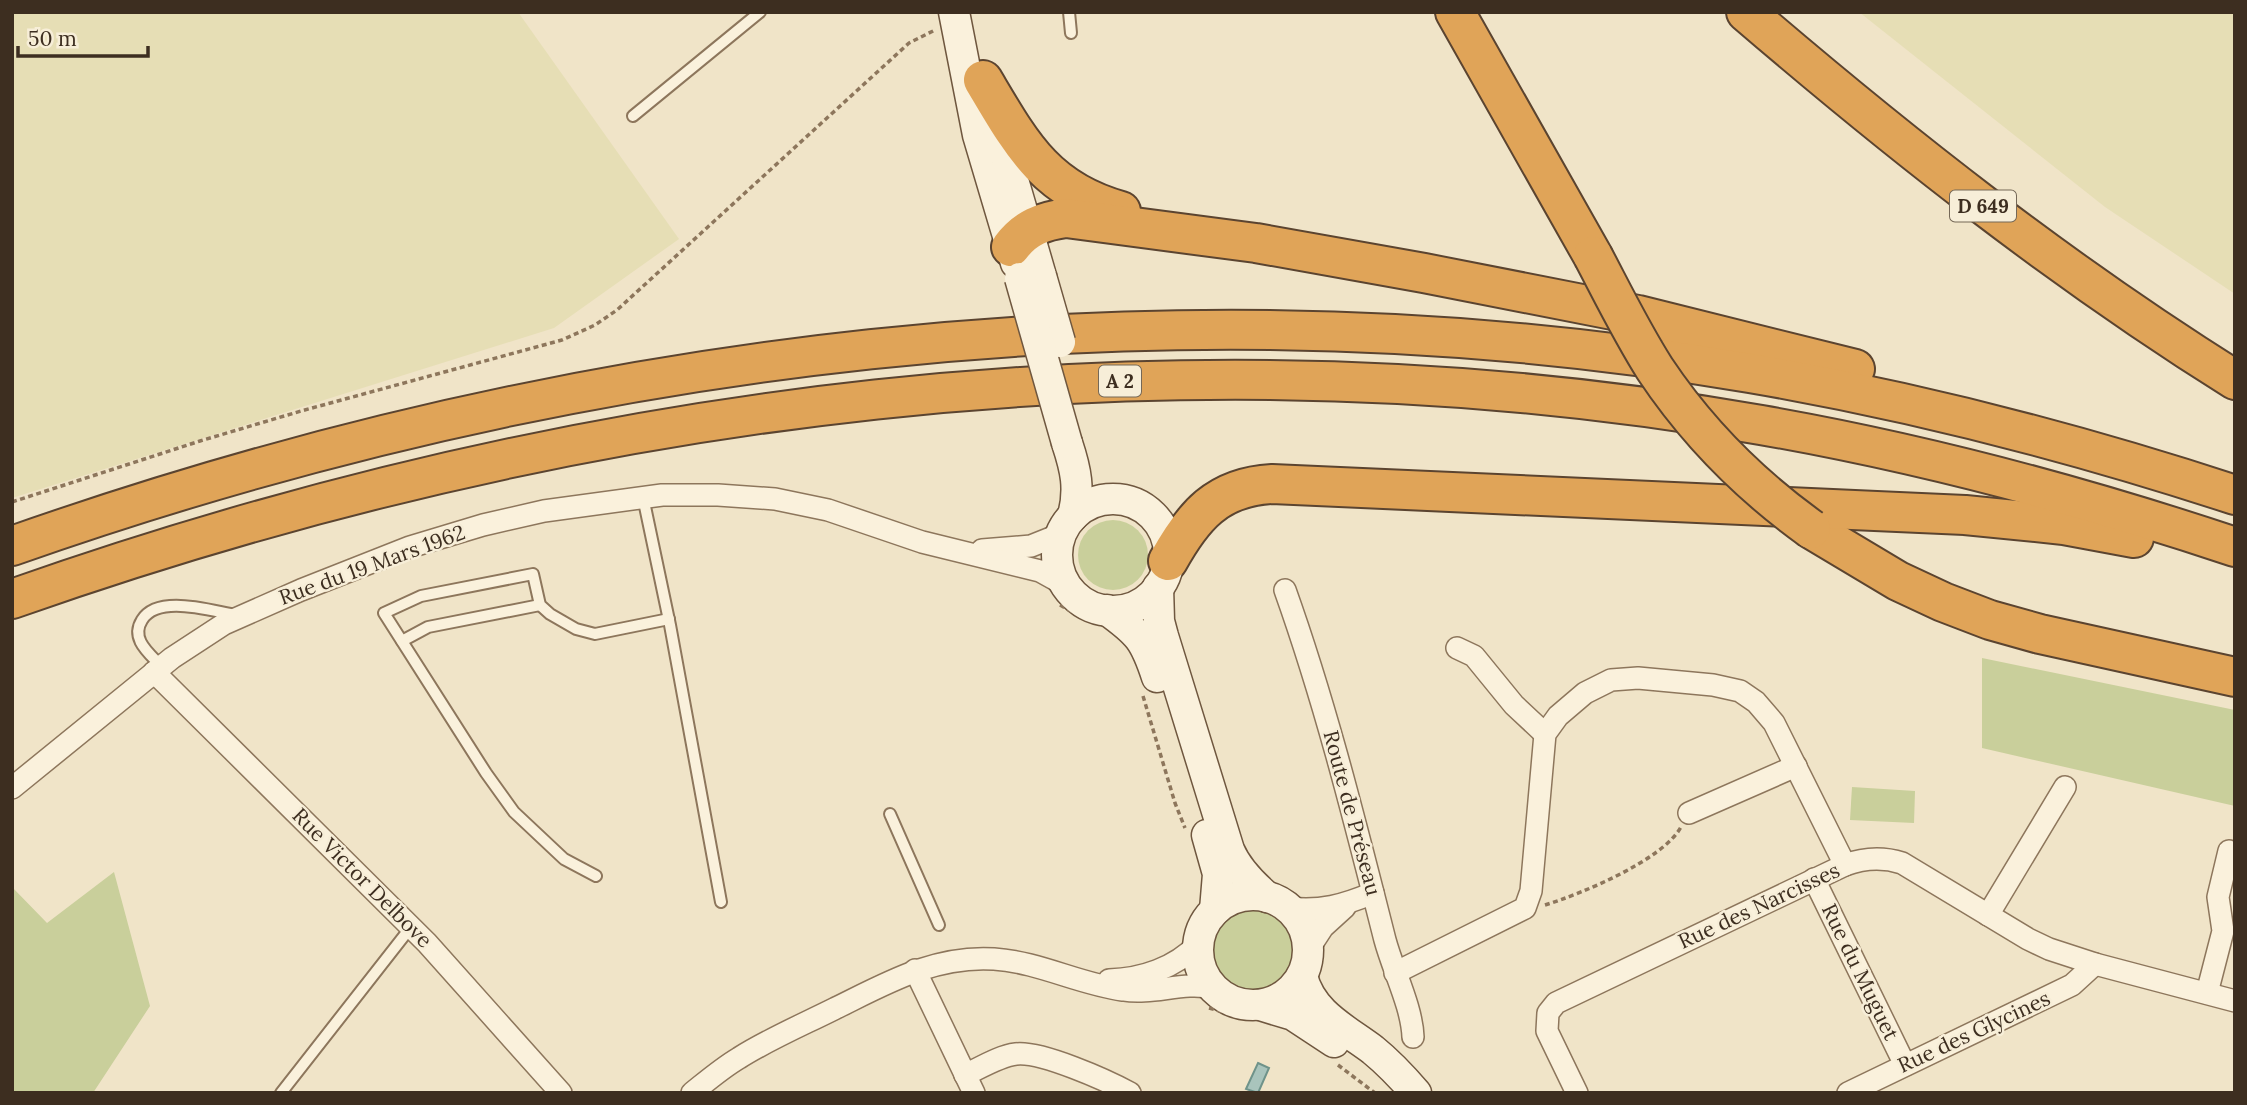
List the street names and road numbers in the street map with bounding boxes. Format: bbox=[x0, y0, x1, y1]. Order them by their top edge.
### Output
road number: D 649 bbox=[1950, 190, 2016, 222]
road number: A 2 bbox=[1099, 366, 1141, 396]
street label: Rue du 19 Mars 1962 bbox=[275, 518, 469, 611]
street label: Route de Préseau bbox=[1317, 727, 1387, 898]
street label: Rue Victor Delbove bbox=[287, 802, 438, 953]
street label: Rue des Narcisses bbox=[1674, 856, 1844, 955]
street label: Rue du Muguet bbox=[1816, 899, 1906, 1045]
street label: Rue des Glycines bbox=[1893, 984, 2054, 1079]

